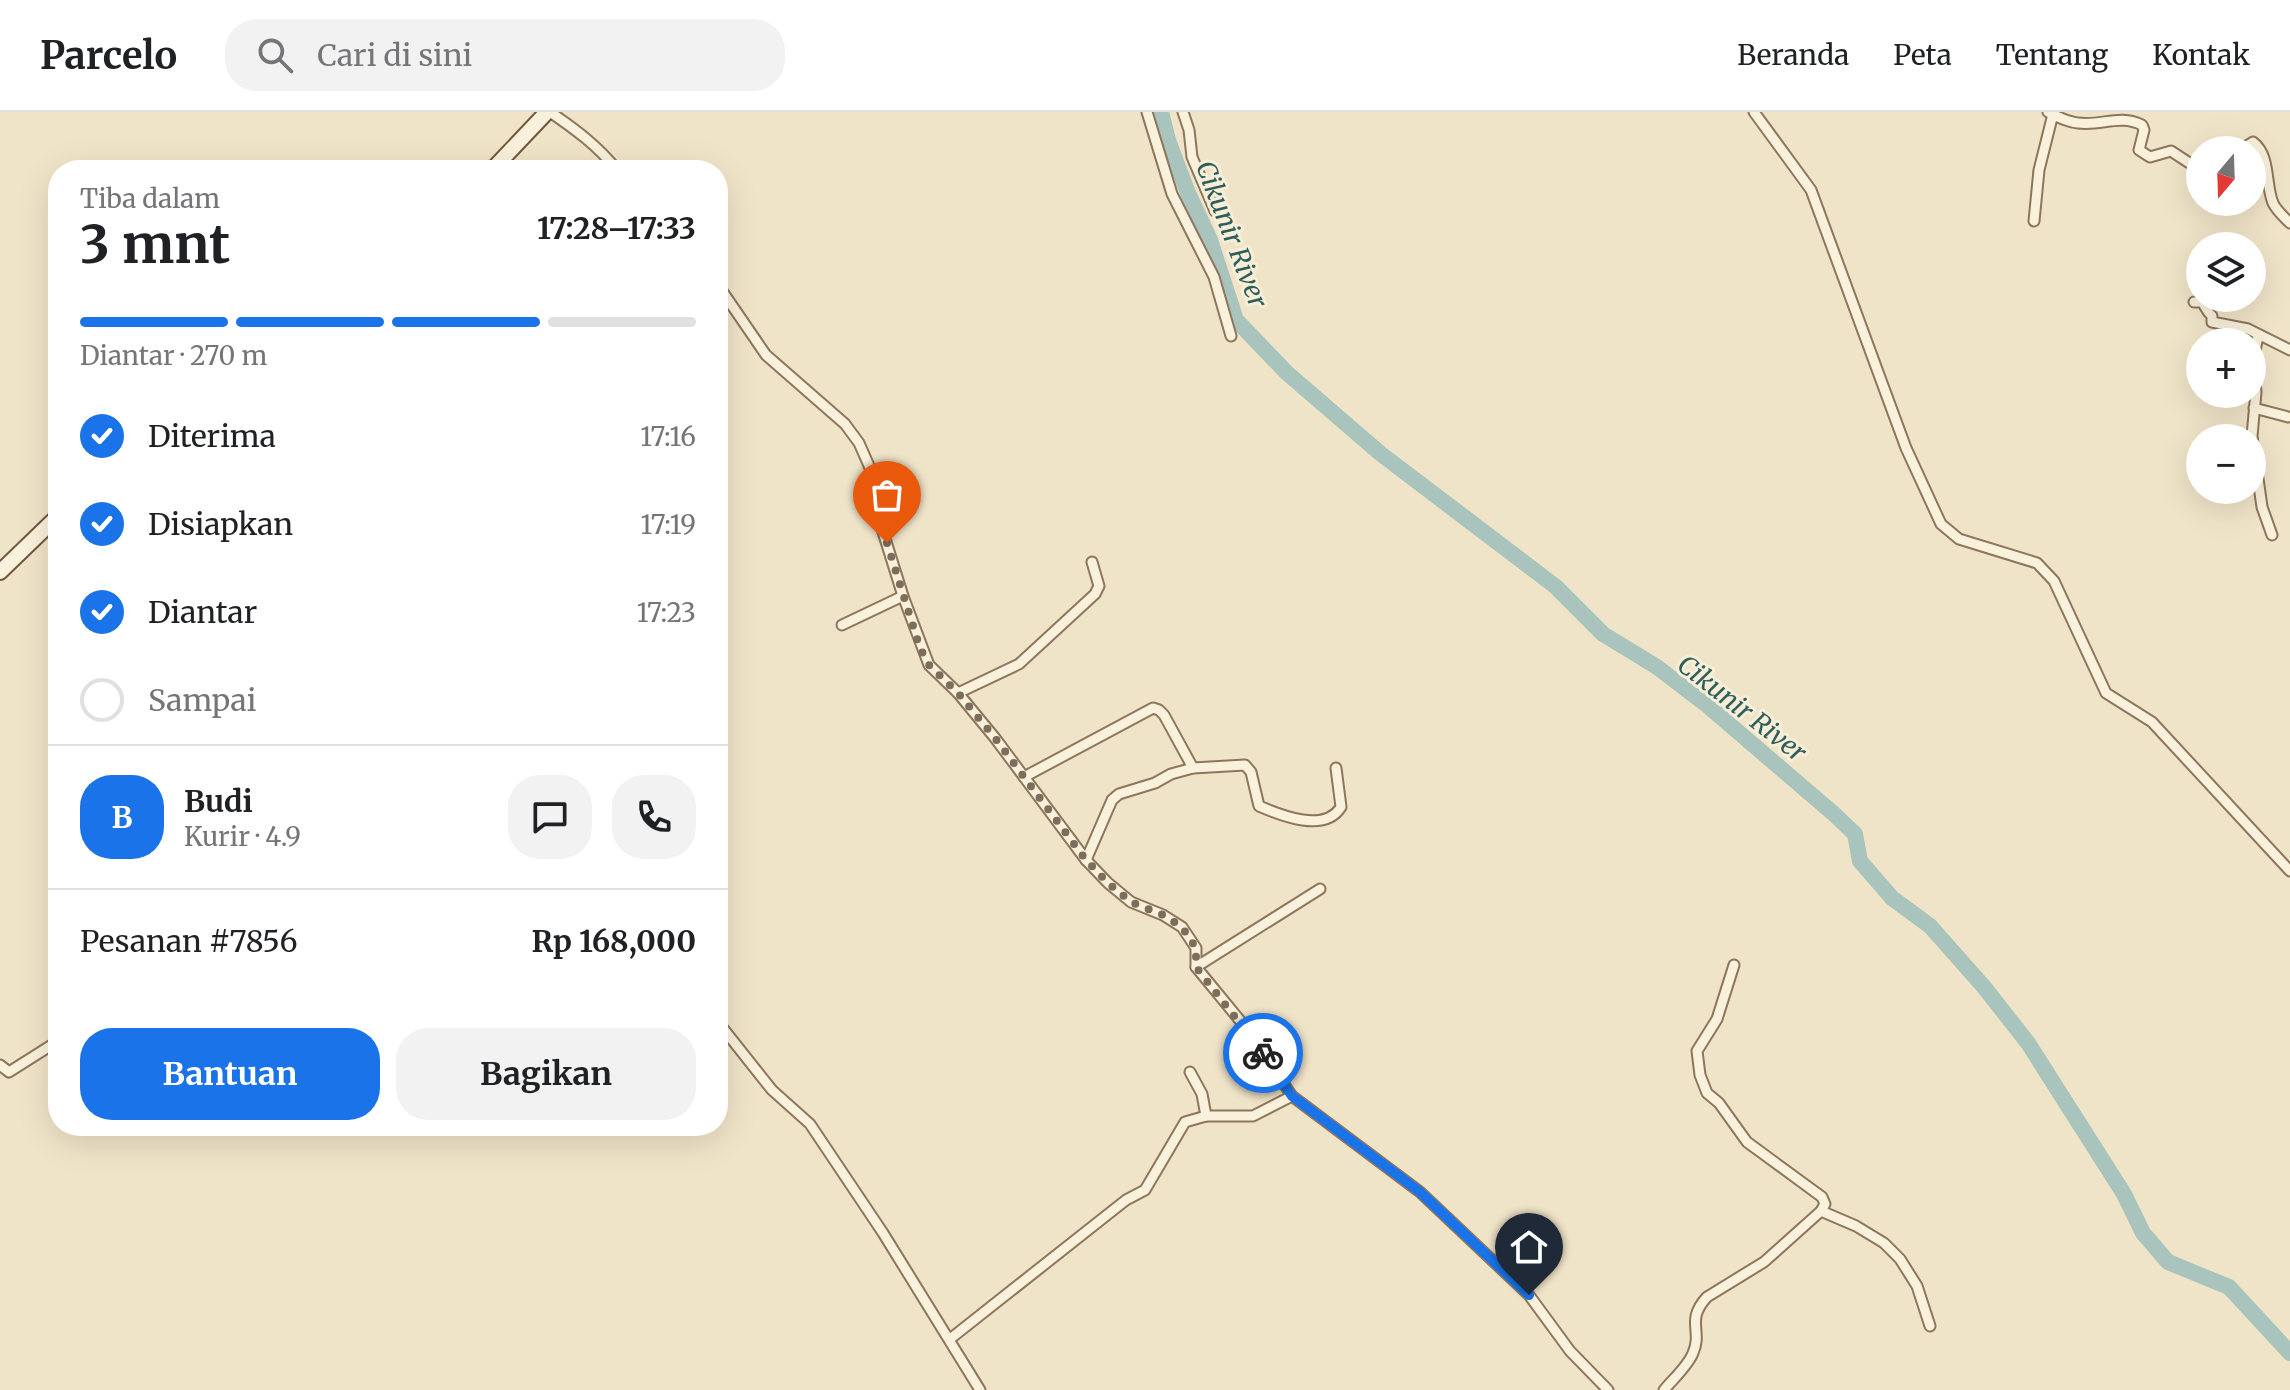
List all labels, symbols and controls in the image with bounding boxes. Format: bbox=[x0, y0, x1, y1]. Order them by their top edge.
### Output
search box bbox=[225, 19, 785, 91]
text: Parcelo bbox=[40, 32, 177, 79]
icon: search bbox=[253, 33, 297, 77]
text: Cari di sini bbox=[317, 36, 472, 74]
text: Beranda bbox=[1737, 37, 1849, 73]
text: Peta bbox=[1893, 37, 1952, 73]
text: Tentang bbox=[1996, 37, 2108, 73]
text: Kontak bbox=[2152, 37, 2250, 73]
north arrow bbox=[2186, 136, 2266, 216]
map controls bbox=[2186, 136, 2266, 504]
water label: Cikunir River bbox=[1189, 156, 1275, 312]
text: Tiba dalam bbox=[80, 182, 220, 215]
text: 17:28–17:33 bbox=[537, 209, 696, 247]
text: 3 mnt bbox=[80, 212, 230, 277]
button: layers bbox=[2186, 232, 2266, 312]
button: + bbox=[2186, 328, 2266, 408]
text: Diantar · 270 m bbox=[80, 339, 267, 372]
icon: check bbox=[80, 414, 124, 458]
text: Diterima bbox=[148, 417, 276, 455]
text: 17:16 bbox=[640, 420, 696, 453]
button: − bbox=[2186, 424, 2266, 504]
pin bbox=[853, 461, 921, 543]
icon: bag bbox=[865, 473, 909, 517]
icon: check bbox=[80, 502, 124, 546]
text: Disiapkan bbox=[148, 505, 293, 543]
text: 17:19 bbox=[641, 508, 696, 541]
icon: check bbox=[80, 590, 124, 634]
text: Diantar bbox=[148, 593, 257, 631]
text: 17:23 bbox=[637, 596, 696, 629]
water label: Cikunir River bbox=[1671, 647, 1813, 769]
text: Sampai bbox=[148, 681, 256, 719]
button: chat bbox=[508, 775, 592, 859]
button: phone bbox=[612, 775, 696, 859]
text: Budi bbox=[184, 782, 253, 820]
text: B bbox=[112, 798, 132, 836]
text: Kurir · 4.9 bbox=[184, 820, 301, 853]
text: Pesanan #7856 bbox=[80, 922, 298, 960]
text: Rp 168,000 bbox=[531, 922, 696, 960]
courier bbox=[1223, 1013, 1303, 1093]
button: Bantuan bbox=[80, 1028, 380, 1120]
button: Bagikan bbox=[396, 1028, 696, 1120]
icon: bike bbox=[1241, 1031, 1285, 1075]
pin bbox=[1495, 1213, 1563, 1295]
icon: home bbox=[1507, 1225, 1551, 1269]

